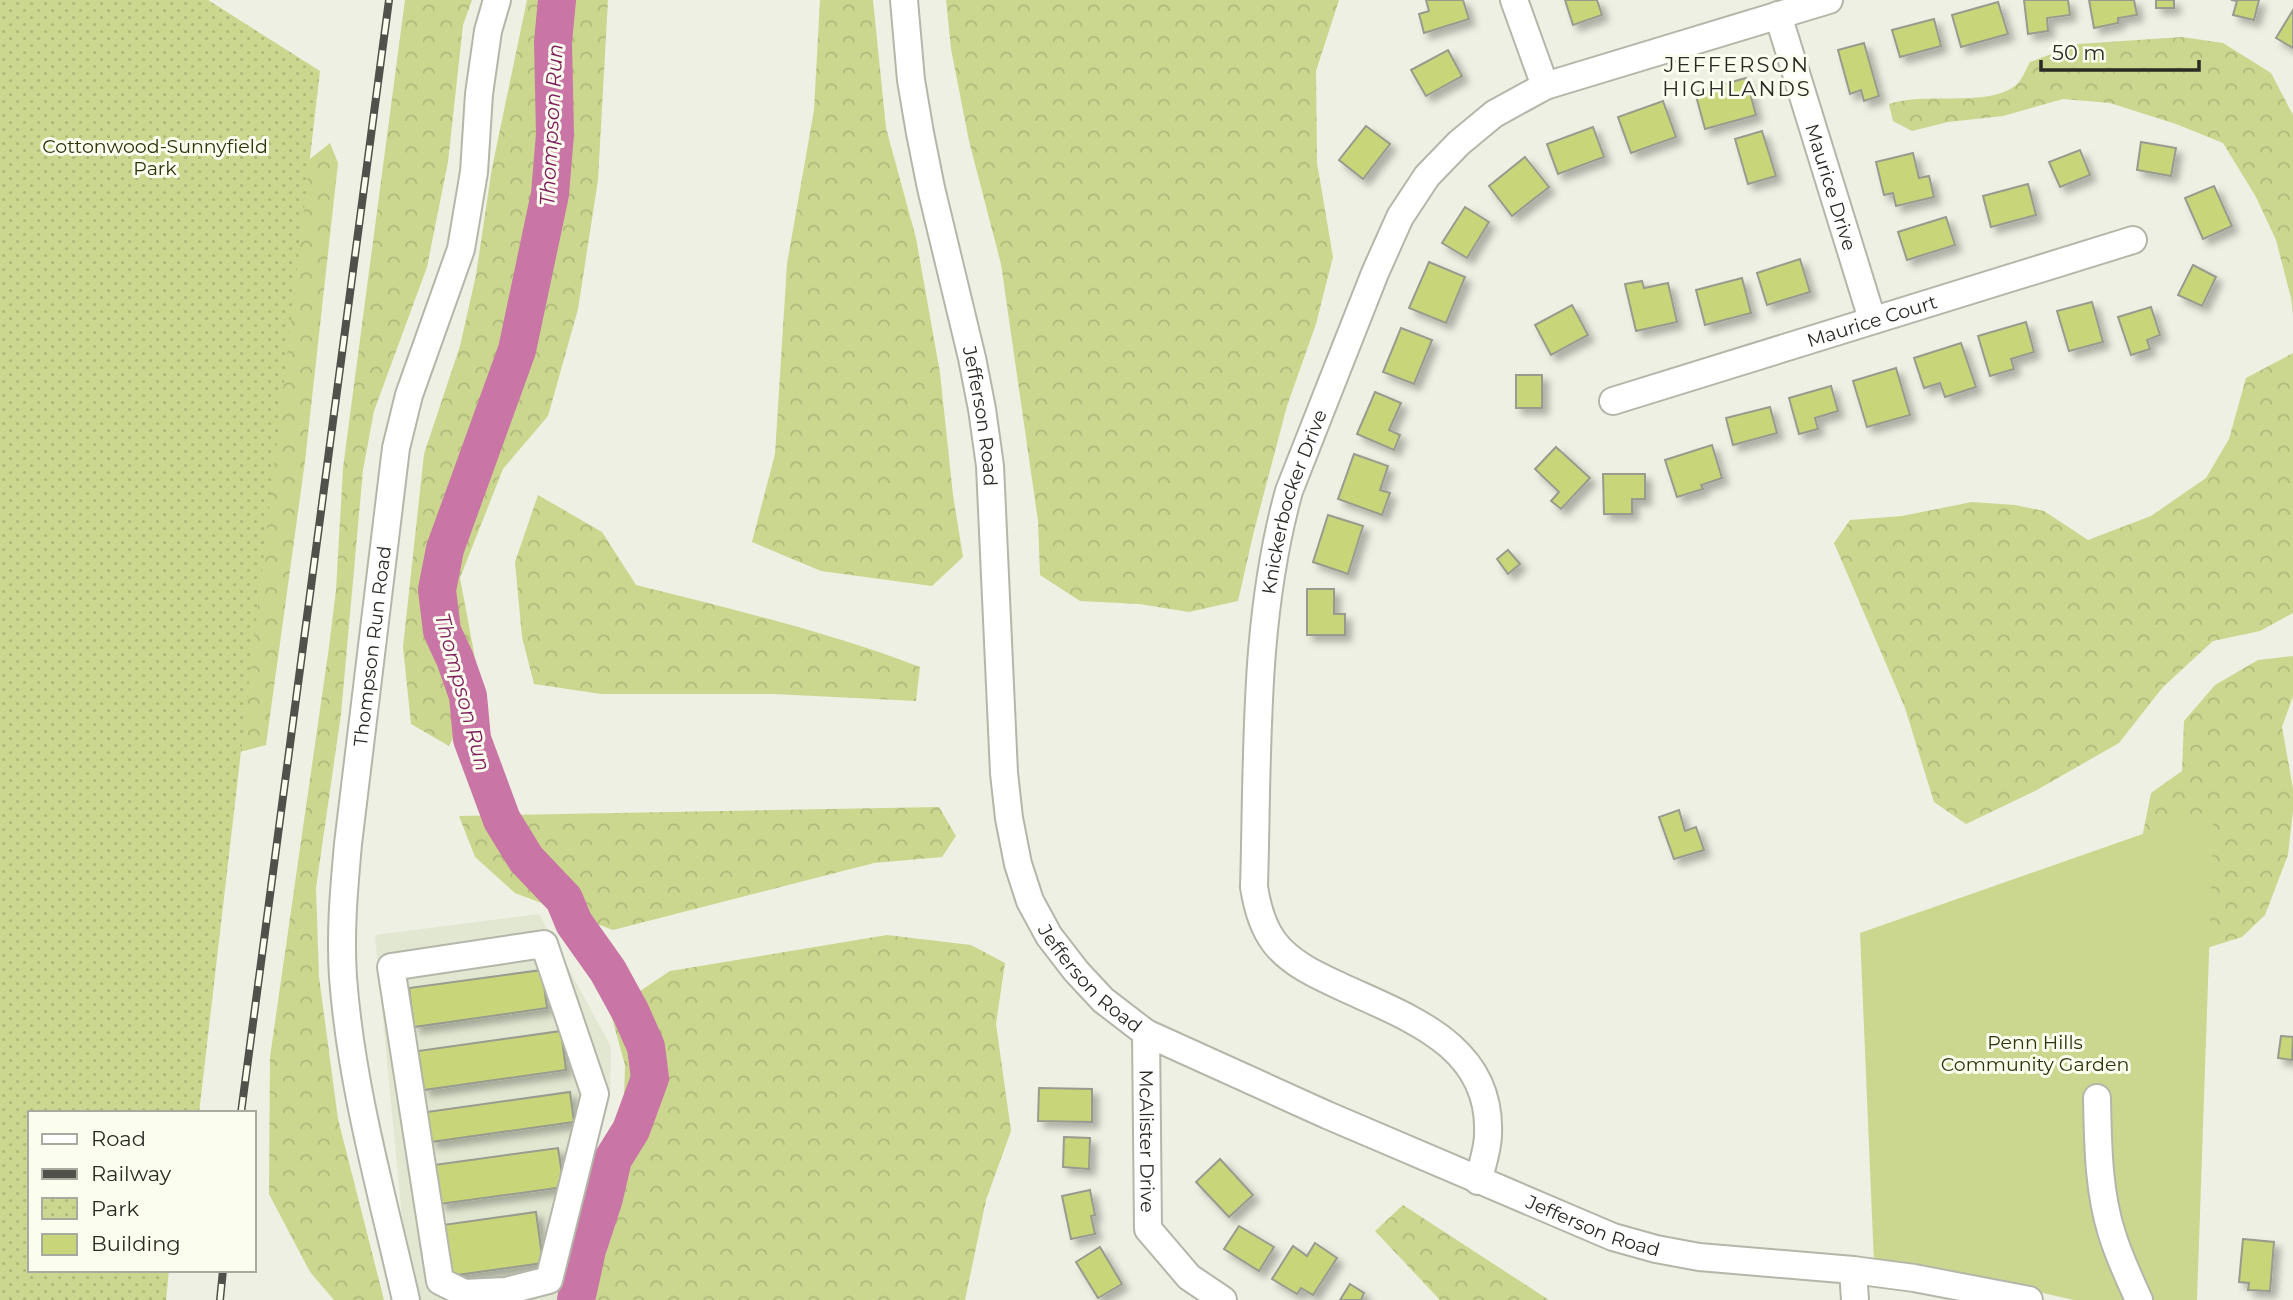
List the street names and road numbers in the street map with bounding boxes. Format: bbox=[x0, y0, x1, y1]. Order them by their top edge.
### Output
street label: Maurice Drive bbox=[1801, 121, 1862, 253]
street label: Maurice Court bbox=[1804, 290, 1940, 352]
street label: Jefferson Road bbox=[958, 343, 1002, 487]
street label: Knickerbocker Drive bbox=[1257, 406, 1332, 596]
street label: Thompson Run Road bbox=[348, 545, 396, 748]
street label: Jefferson Road bbox=[1033, 919, 1147, 1037]
street label: McAlister Drive bbox=[1135, 1069, 1159, 1213]
street label: Jefferson Road bbox=[1522, 1189, 1663, 1261]

